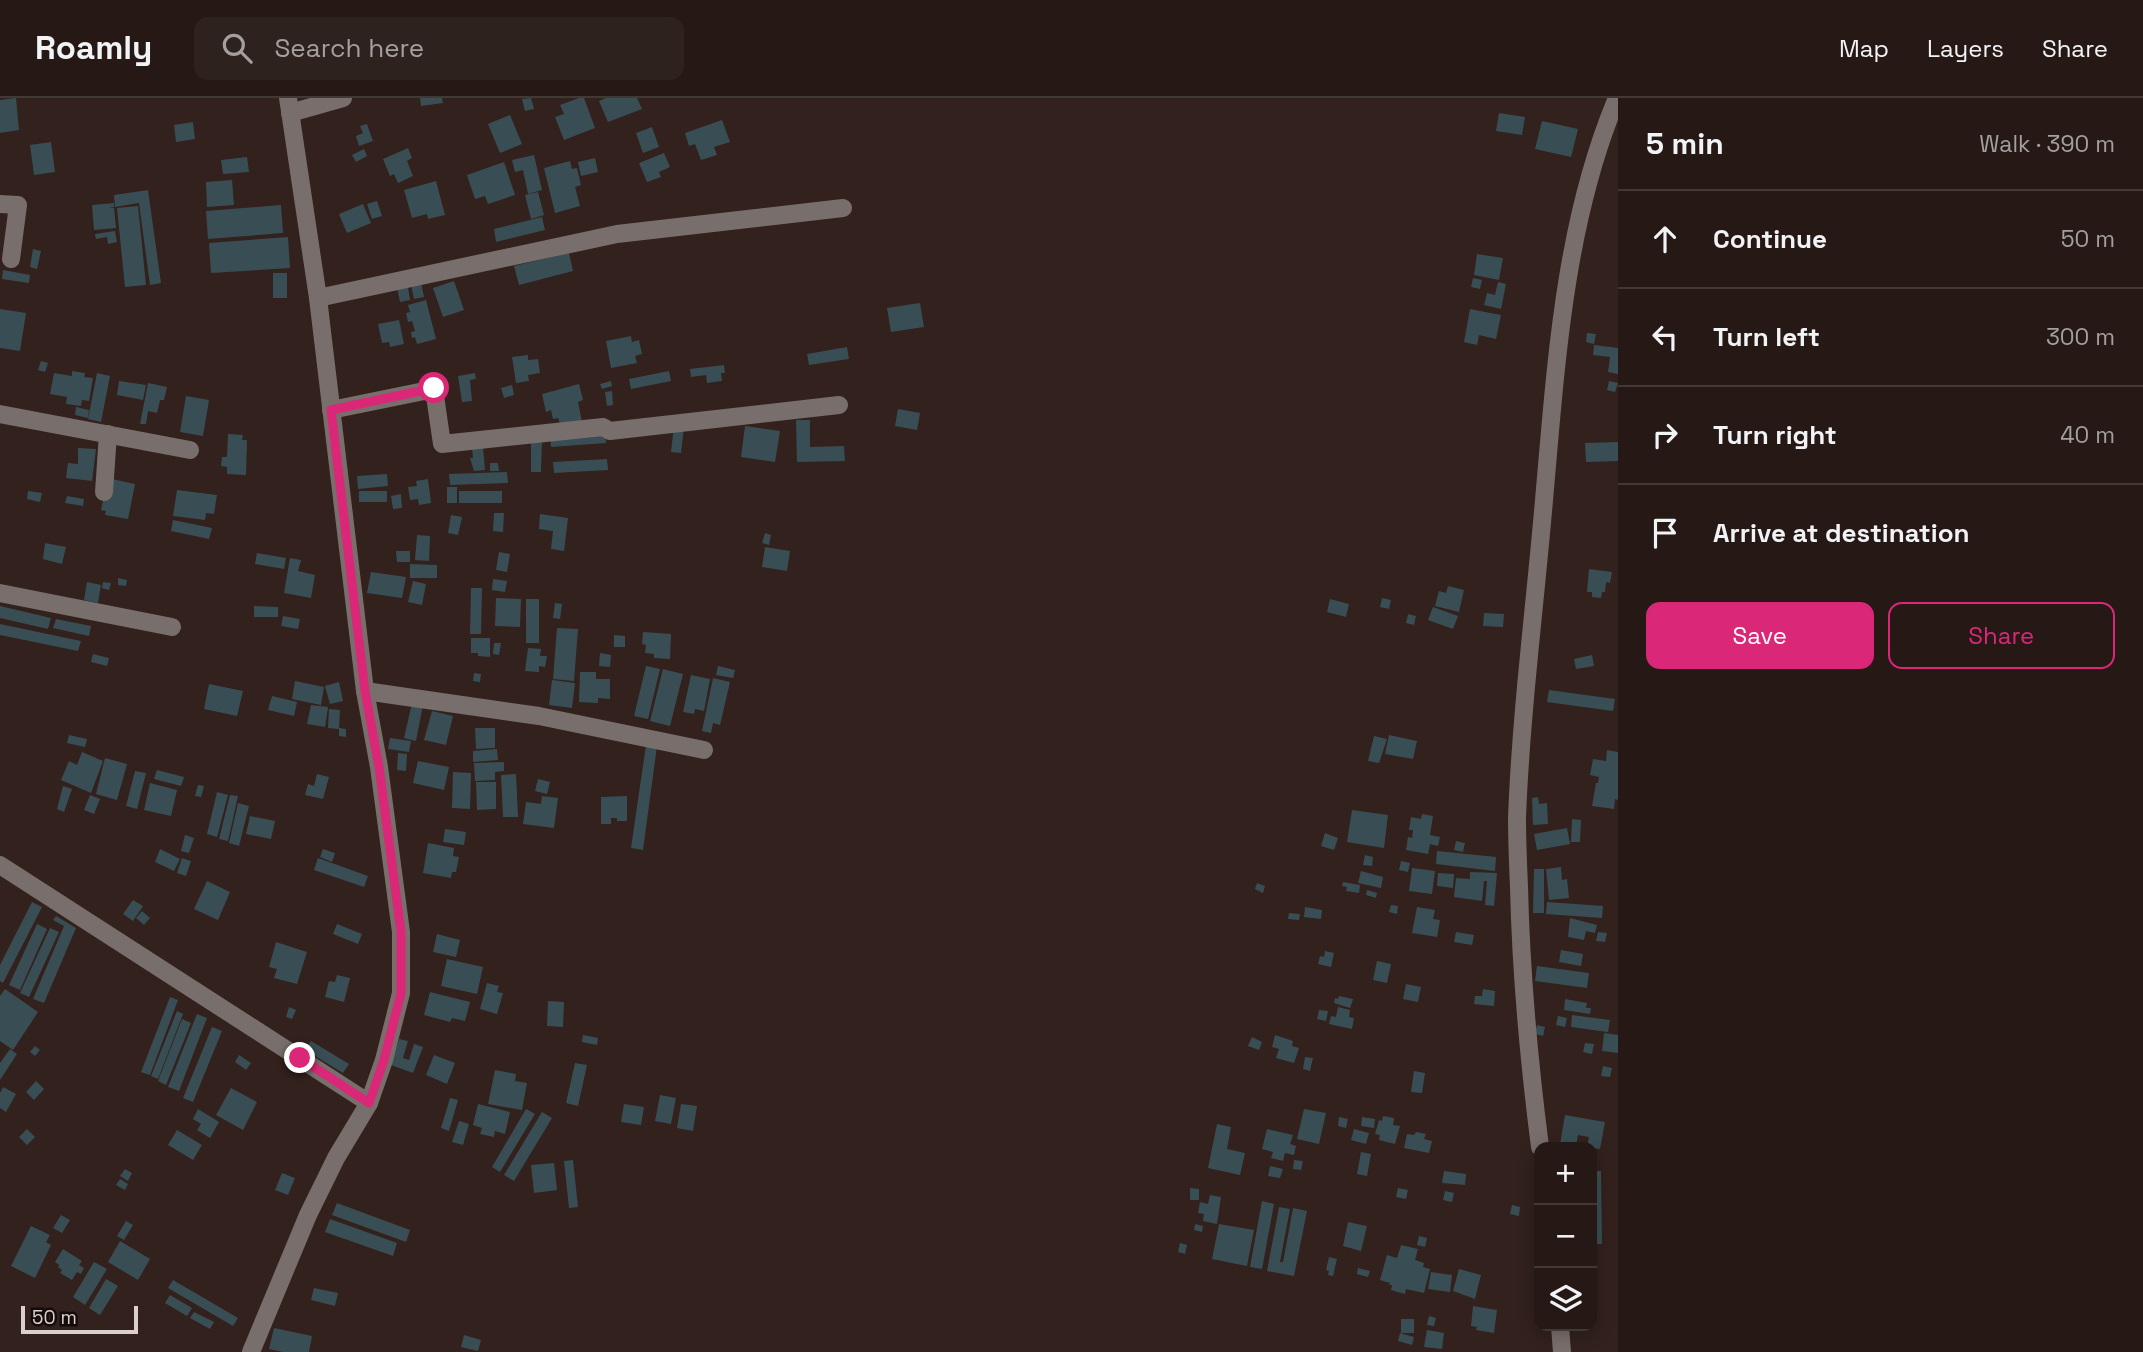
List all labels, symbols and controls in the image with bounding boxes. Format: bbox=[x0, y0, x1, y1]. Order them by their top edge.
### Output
search box bbox=[194, 17, 684, 80]
text: Roamly bbox=[35, 27, 152, 69]
icon: search bbox=[218, 29, 256, 67]
text: Search here bbox=[274, 31, 424, 65]
text: Map bbox=[1839, 33, 1889, 64]
text: Layers bbox=[1927, 33, 2004, 64]
text: Share bbox=[2042, 33, 2108, 64]
text: 5 min bbox=[1646, 124, 1724, 163]
text: Walk · 390 m bbox=[1979, 129, 2115, 159]
icon: ahead bbox=[1646, 220, 1684, 258]
text: Continue bbox=[1713, 222, 1827, 256]
text: 50 m bbox=[2061, 224, 2115, 254]
icon: left bbox=[1646, 318, 1684, 356]
text: Turn left bbox=[1713, 320, 1820, 354]
text: 300 m bbox=[2046, 322, 2115, 352]
route start bbox=[418, 372, 449, 403]
icon: right bbox=[1646, 416, 1684, 454]
text: Turn right bbox=[1713, 418, 1837, 452]
text: 40 m bbox=[2060, 420, 2115, 450]
icon: arrive bbox=[1646, 514, 1684, 552]
text: Arrive at destination bbox=[1713, 516, 1970, 550]
button: Save bbox=[1646, 602, 1874, 669]
button: Share bbox=[1888, 602, 2115, 669]
route end bbox=[284, 1042, 315, 1073]
map controls bbox=[1534, 1142, 1597, 1331]
button: + bbox=[1534, 1142, 1597, 1205]
button: − bbox=[1534, 1205, 1597, 1268]
button: layers bbox=[1534, 1268, 1597, 1331]
scale bar bbox=[21, 1303, 138, 1335]
text: 50 m bbox=[32, 1305, 77, 1330]

